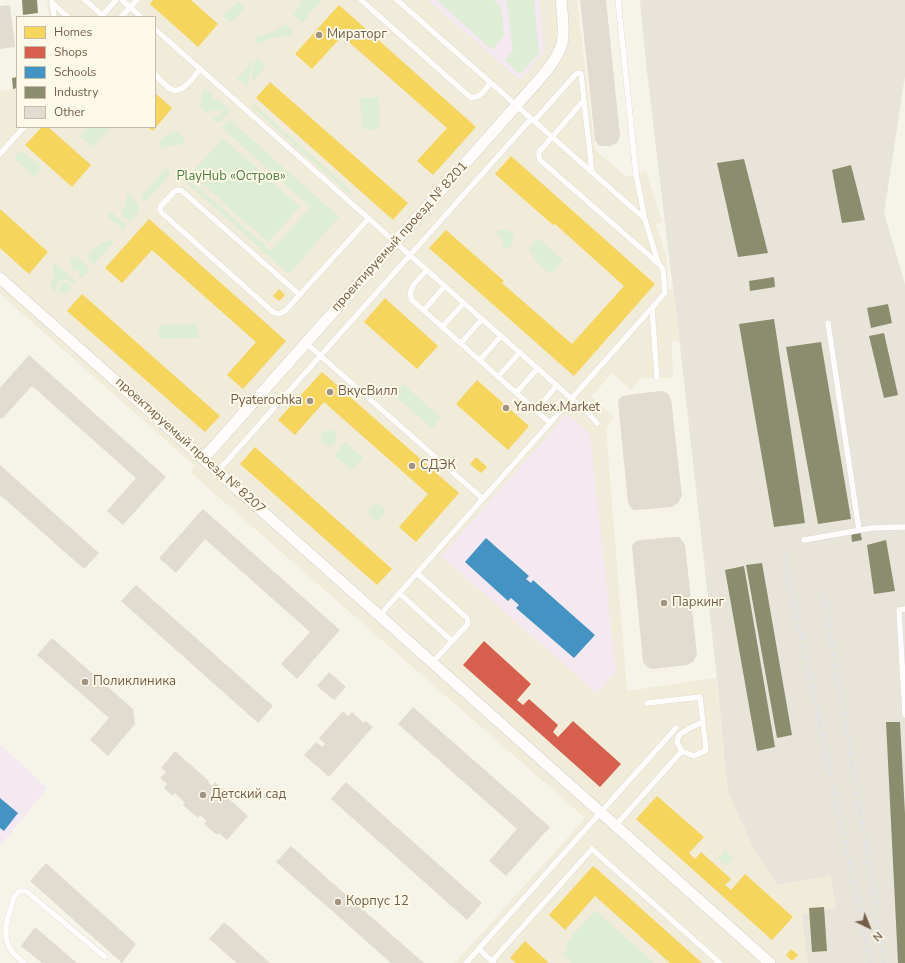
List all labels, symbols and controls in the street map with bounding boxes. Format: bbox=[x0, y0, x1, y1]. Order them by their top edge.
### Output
legend bbox=[16, 16, 156, 128]
text: Homes bbox=[54, 24, 92, 40]
place label: Мираторг bbox=[327, 27, 387, 43]
marker: Мираторг bbox=[314, 30, 324, 40]
text: Shops bbox=[54, 44, 88, 60]
text: Schools bbox=[54, 64, 96, 80]
text: Industry bbox=[54, 84, 98, 100]
text: Other bbox=[54, 104, 85, 120]
street label: проектируемый проезд № 8201 bbox=[329, 159, 471, 315]
park label: PlayHub «Остров» bbox=[176, 169, 286, 185]
street label: проектируемый проезд № 8207 bbox=[112, 375, 268, 517]
place label: ВкусВилл bbox=[338, 384, 398, 400]
marker: ВкусВилл bbox=[325, 387, 335, 397]
place label: Pyaterochka bbox=[230, 393, 302, 409]
marker: Pyaterochka bbox=[305, 396, 315, 406]
place label: Yandex.Market bbox=[514, 400, 600, 416]
marker: Yandex.Market bbox=[501, 403, 511, 413]
place label: СДЭК bbox=[420, 458, 456, 474]
marker: СДЭК bbox=[407, 461, 417, 471]
place label: Паркинг bbox=[672, 595, 724, 611]
marker: Паркинг bbox=[659, 598, 669, 608]
place label: Поликлиника bbox=[93, 674, 176, 690]
marker: Поликлиника bbox=[80, 677, 90, 687]
place label: Детский сад bbox=[211, 787, 286, 803]
marker: Детский сад bbox=[198, 790, 208, 800]
place label: Корпус 12 bbox=[346, 894, 409, 910]
marker: Корпус 12 bbox=[333, 897, 343, 907]
north arrow bbox=[849, 907, 889, 947]
text: N bbox=[869, 928, 886, 944]

